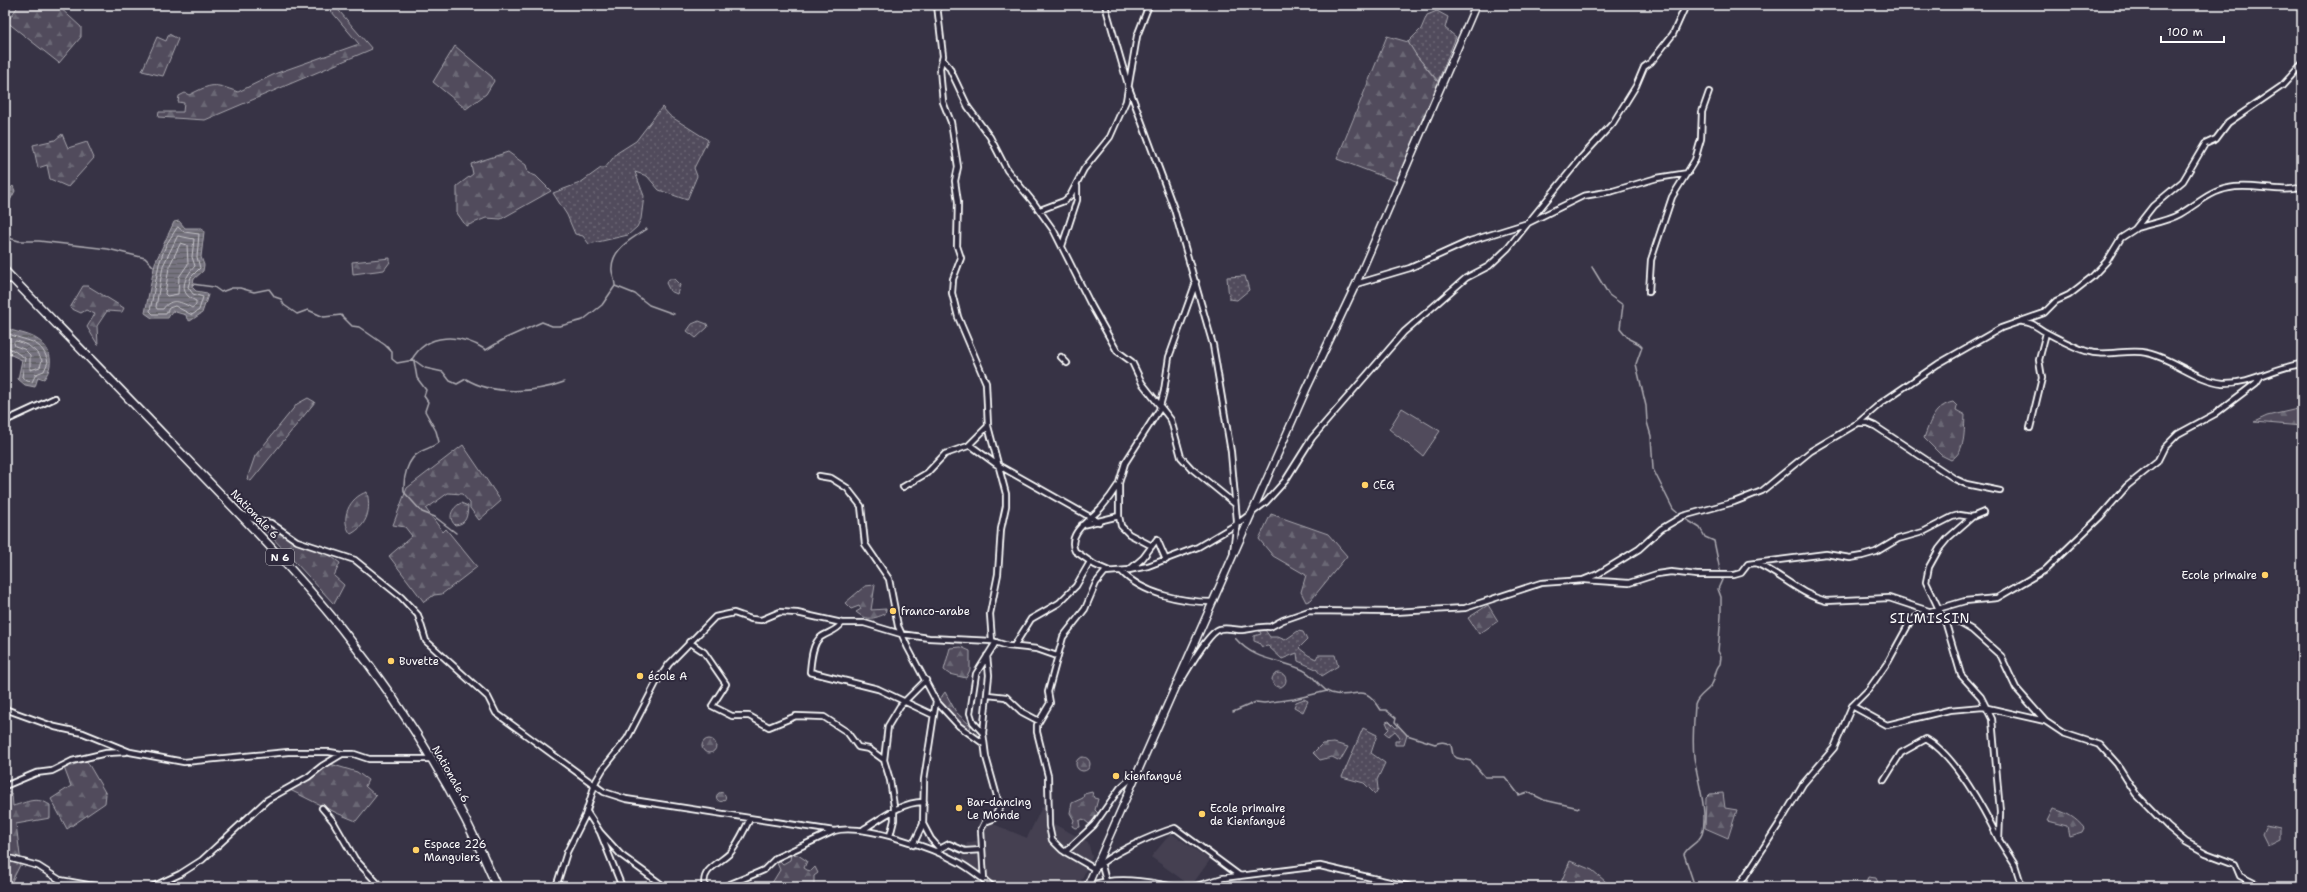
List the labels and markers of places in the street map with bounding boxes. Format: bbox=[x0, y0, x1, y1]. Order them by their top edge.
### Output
place label: CEG bbox=[1373, 478, 1395, 493]
marker: CEG bbox=[1360, 480, 1370, 490]
place label: Ecole primaire bbox=[2181, 568, 2257, 583]
marker: Ecole primaire bbox=[2260, 570, 2270, 580]
place label: franco-arabe bbox=[901, 604, 970, 619]
marker: franco-arabe bbox=[888, 606, 898, 616]
place label: Buvette bbox=[399, 654, 439, 669]
marker: Buvette bbox=[386, 656, 396, 666]
place label: école A bbox=[648, 669, 687, 684]
marker: école A bbox=[635, 671, 645, 681]
place label: kienfangué bbox=[1124, 769, 1182, 784]
marker: kienfangué bbox=[1111, 771, 1121, 781]
place label: Bar-dancing Le Monde bbox=[967, 795, 1031, 823]
place label: Ecole primaire de Kienfangué bbox=[1210, 801, 1286, 829]
marker: Bar-dancing Le Monde bbox=[954, 803, 964, 813]
marker: Ecole primaire de Kienfangué bbox=[1197, 809, 1207, 819]
place label: Espace 226 Manguiers bbox=[424, 837, 486, 865]
marker: Espace 226 Manguiers bbox=[411, 845, 421, 855]

